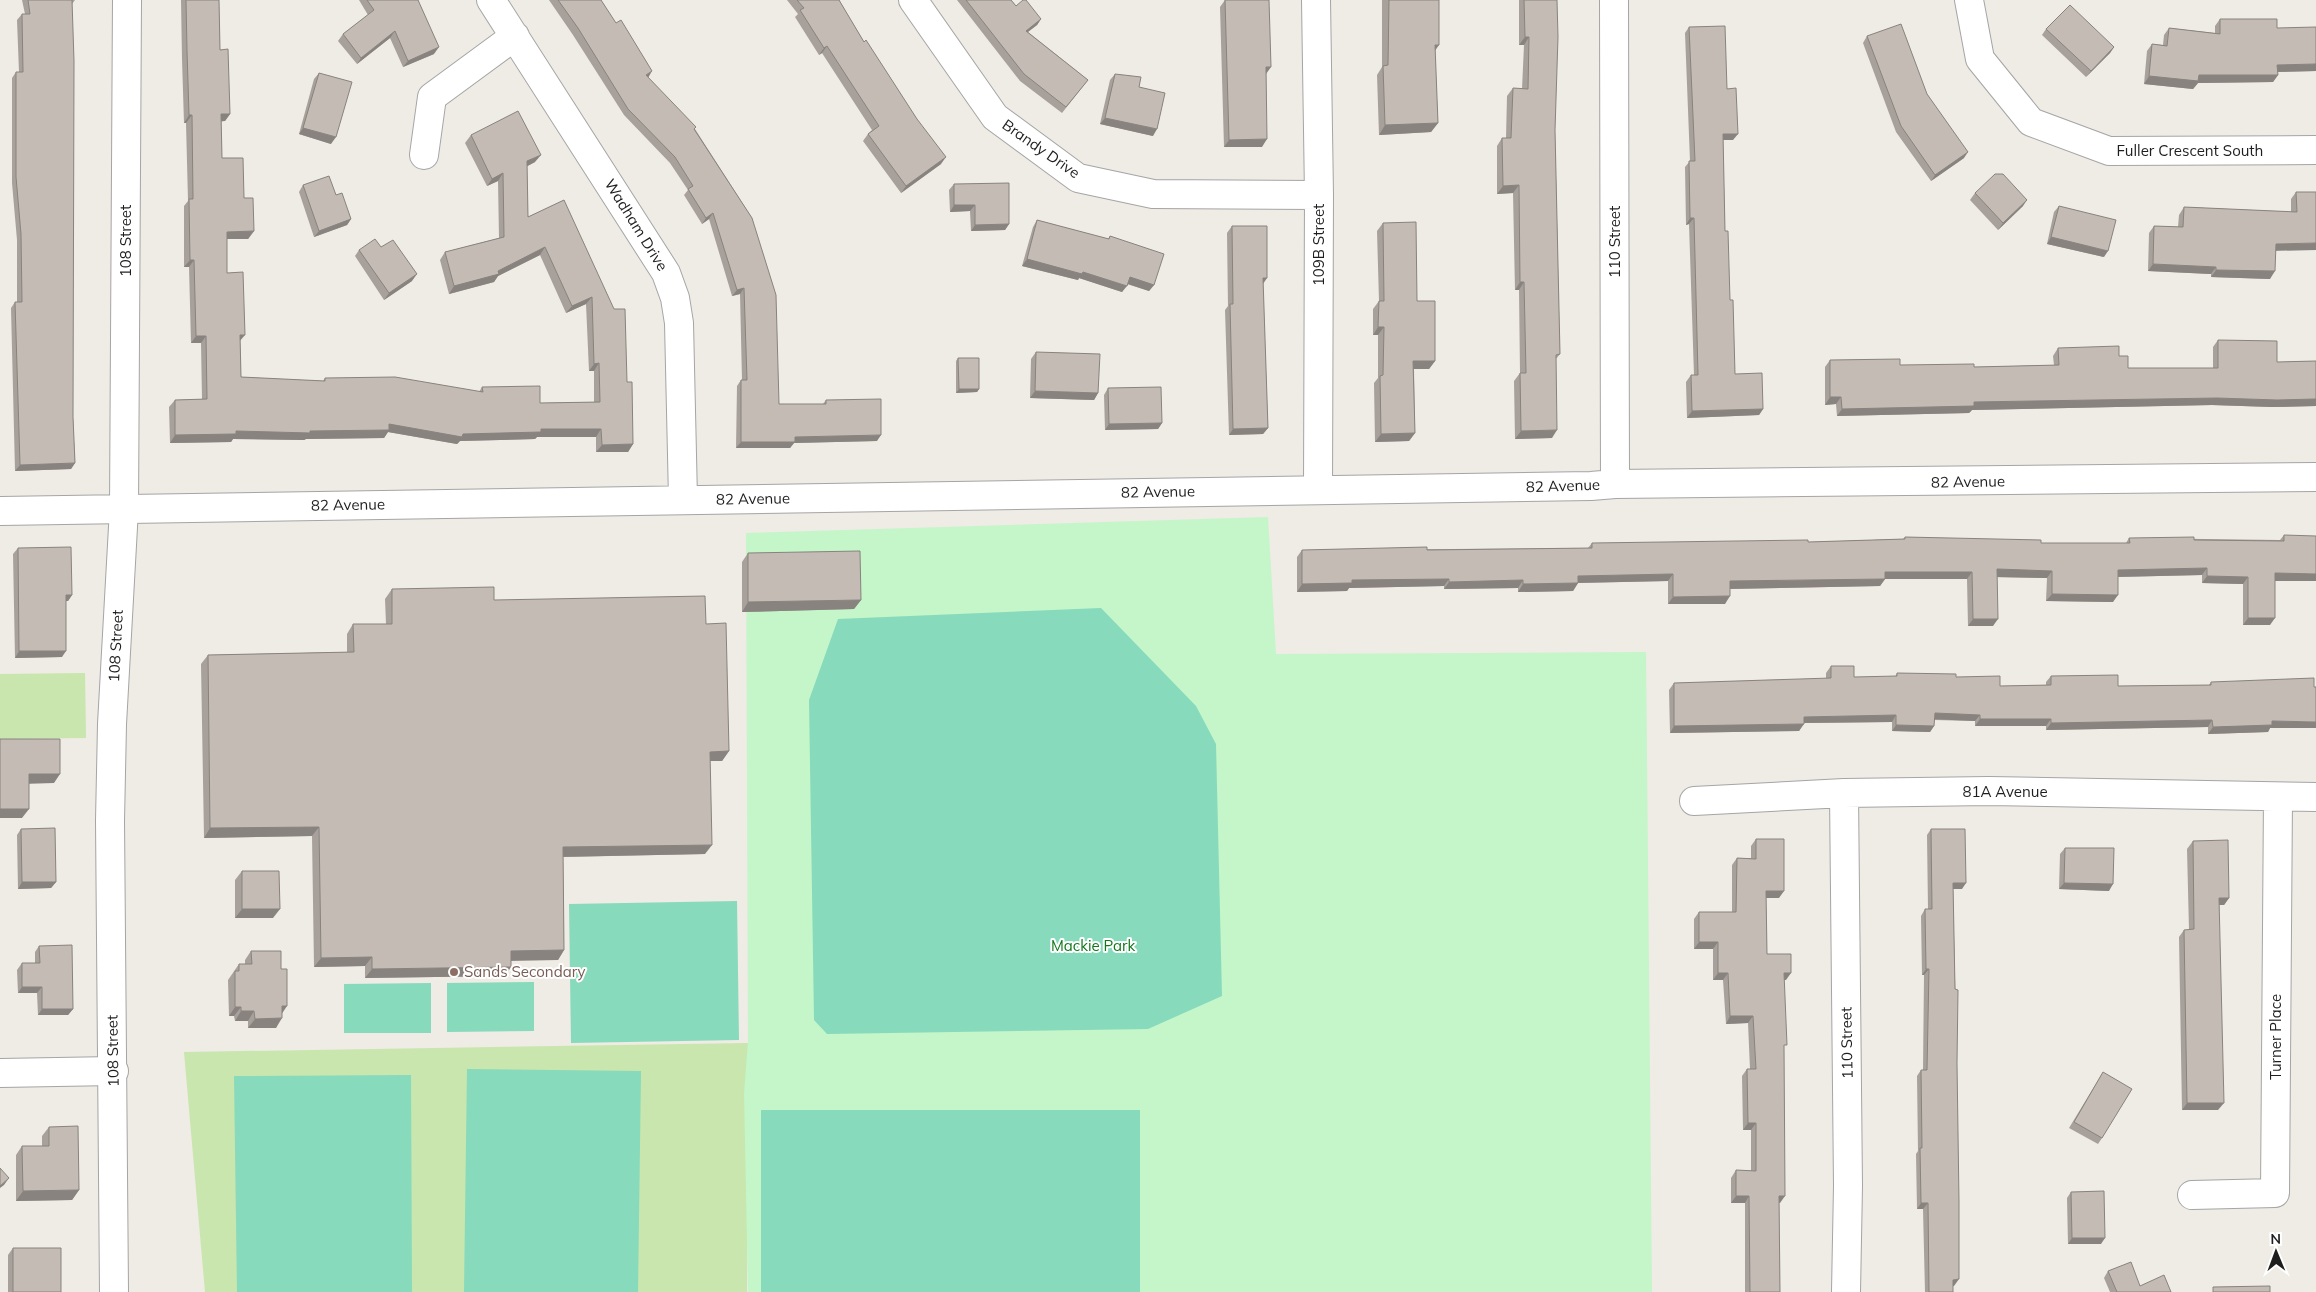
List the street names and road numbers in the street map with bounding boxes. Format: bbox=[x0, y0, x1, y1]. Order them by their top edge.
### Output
street label: Brandy Drive bbox=[999, 115, 1084, 182]
street label: Fuller Crescent South bbox=[2117, 141, 2263, 160]
street label: Wadham Drive bbox=[601, 175, 672, 274]
street label: 109B Street bbox=[1309, 204, 1328, 286]
street label: 108 Street bbox=[116, 205, 135, 277]
street label: 110 Street bbox=[1605, 206, 1624, 278]
street label: 82 Avenue bbox=[1931, 471, 2005, 492]
street label: 82 Avenue bbox=[1526, 475, 1600, 496]
street label: 82 Avenue bbox=[1121, 481, 1195, 502]
street label: 82 Avenue bbox=[716, 488, 790, 509]
street label: 82 Avenue bbox=[311, 494, 385, 515]
street label: 108 Street bbox=[104, 609, 127, 683]
street label: 81A Avenue bbox=[1962, 782, 2048, 801]
street label: Turner Place bbox=[2266, 994, 2285, 1080]
street label: 110 Street bbox=[1836, 1007, 1857, 1079]
street label: 108 Street bbox=[102, 1015, 123, 1087]

